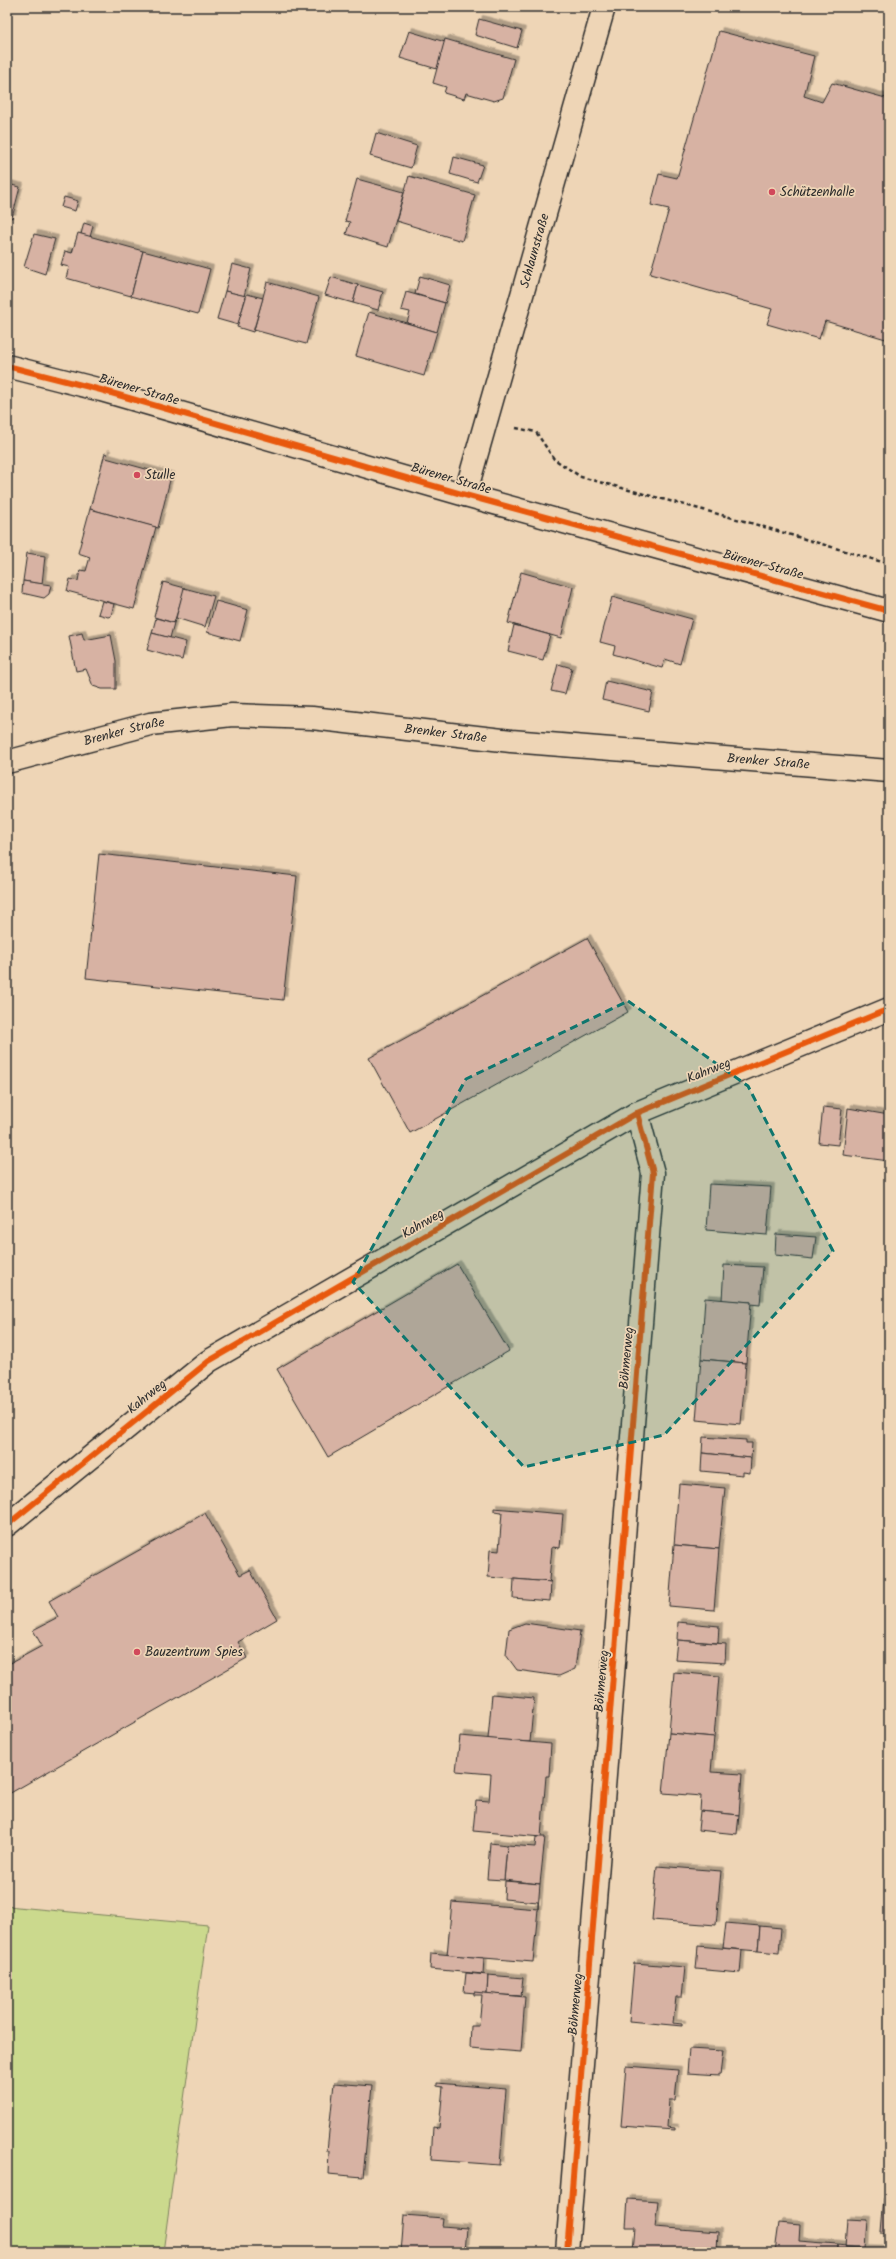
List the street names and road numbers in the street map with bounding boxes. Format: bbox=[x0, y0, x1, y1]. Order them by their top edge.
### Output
street label: Schlaunstraße bbox=[514, 211, 555, 290]
street label: Bürener Straße bbox=[96, 369, 182, 412]
street label: Bürener Straße bbox=[408, 458, 494, 501]
street label: Bürener Straße bbox=[720, 544, 806, 586]
street label: Brenker Straße bbox=[81, 712, 166, 752]
street label: Brenker Straße bbox=[403, 718, 488, 749]
street label: Brenker Straße bbox=[726, 748, 811, 775]
street label: Kahrweg bbox=[684, 1053, 734, 1089]
street label: Kahrweg bbox=[398, 1203, 448, 1245]
street label: Böhmerweg bbox=[614, 1326, 640, 1390]
street label: Kahrweg bbox=[123, 1374, 171, 1420]
street label: Böhmerweg bbox=[589, 1649, 615, 1713]
street label: Böhmerweg bbox=[563, 1972, 589, 2036]

